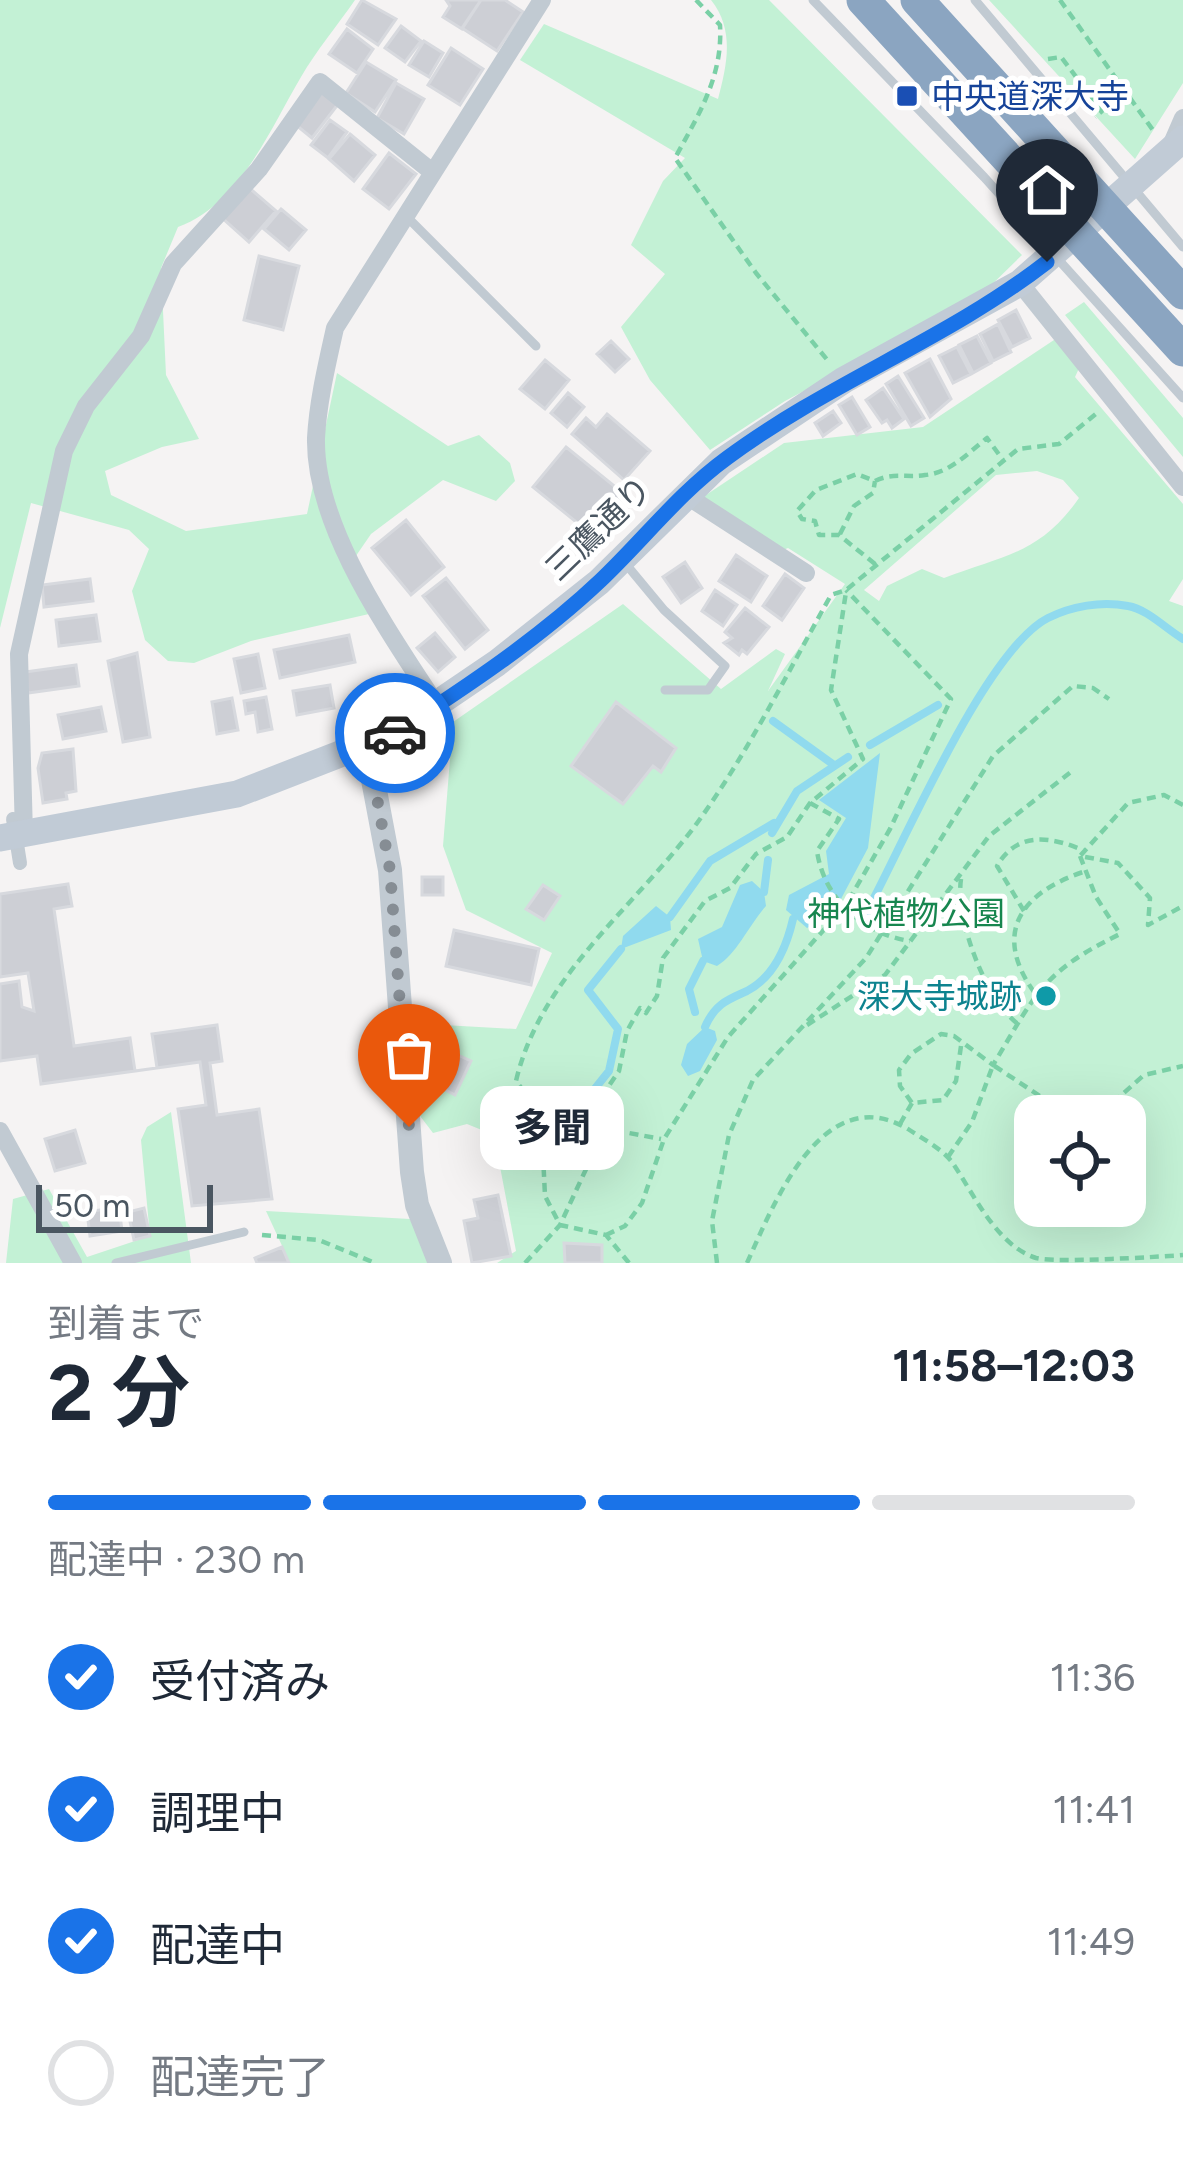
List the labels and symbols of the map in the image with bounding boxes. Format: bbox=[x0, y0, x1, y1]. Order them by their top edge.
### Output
place label: 中央道深大寺 bbox=[931, 77, 1129, 116]
marker: 中央道深大寺 bbox=[894, 83, 920, 109]
pin bbox=[996, 139, 1098, 262]
street label: 三鷹通り bbox=[537, 468, 659, 588]
courier bbox=[335, 673, 455, 793]
park label: 神代植物公園 bbox=[807, 894, 1005, 933]
place label: 深大寺城跡 bbox=[857, 977, 1022, 1016]
marker: 深大寺城跡 bbox=[1033, 983, 1059, 1009]
pin bbox=[358, 1004, 460, 1127]
callout: 多聞 bbox=[481, 1085, 625, 1169]
scale bar bbox=[36, 1179, 213, 1232]

